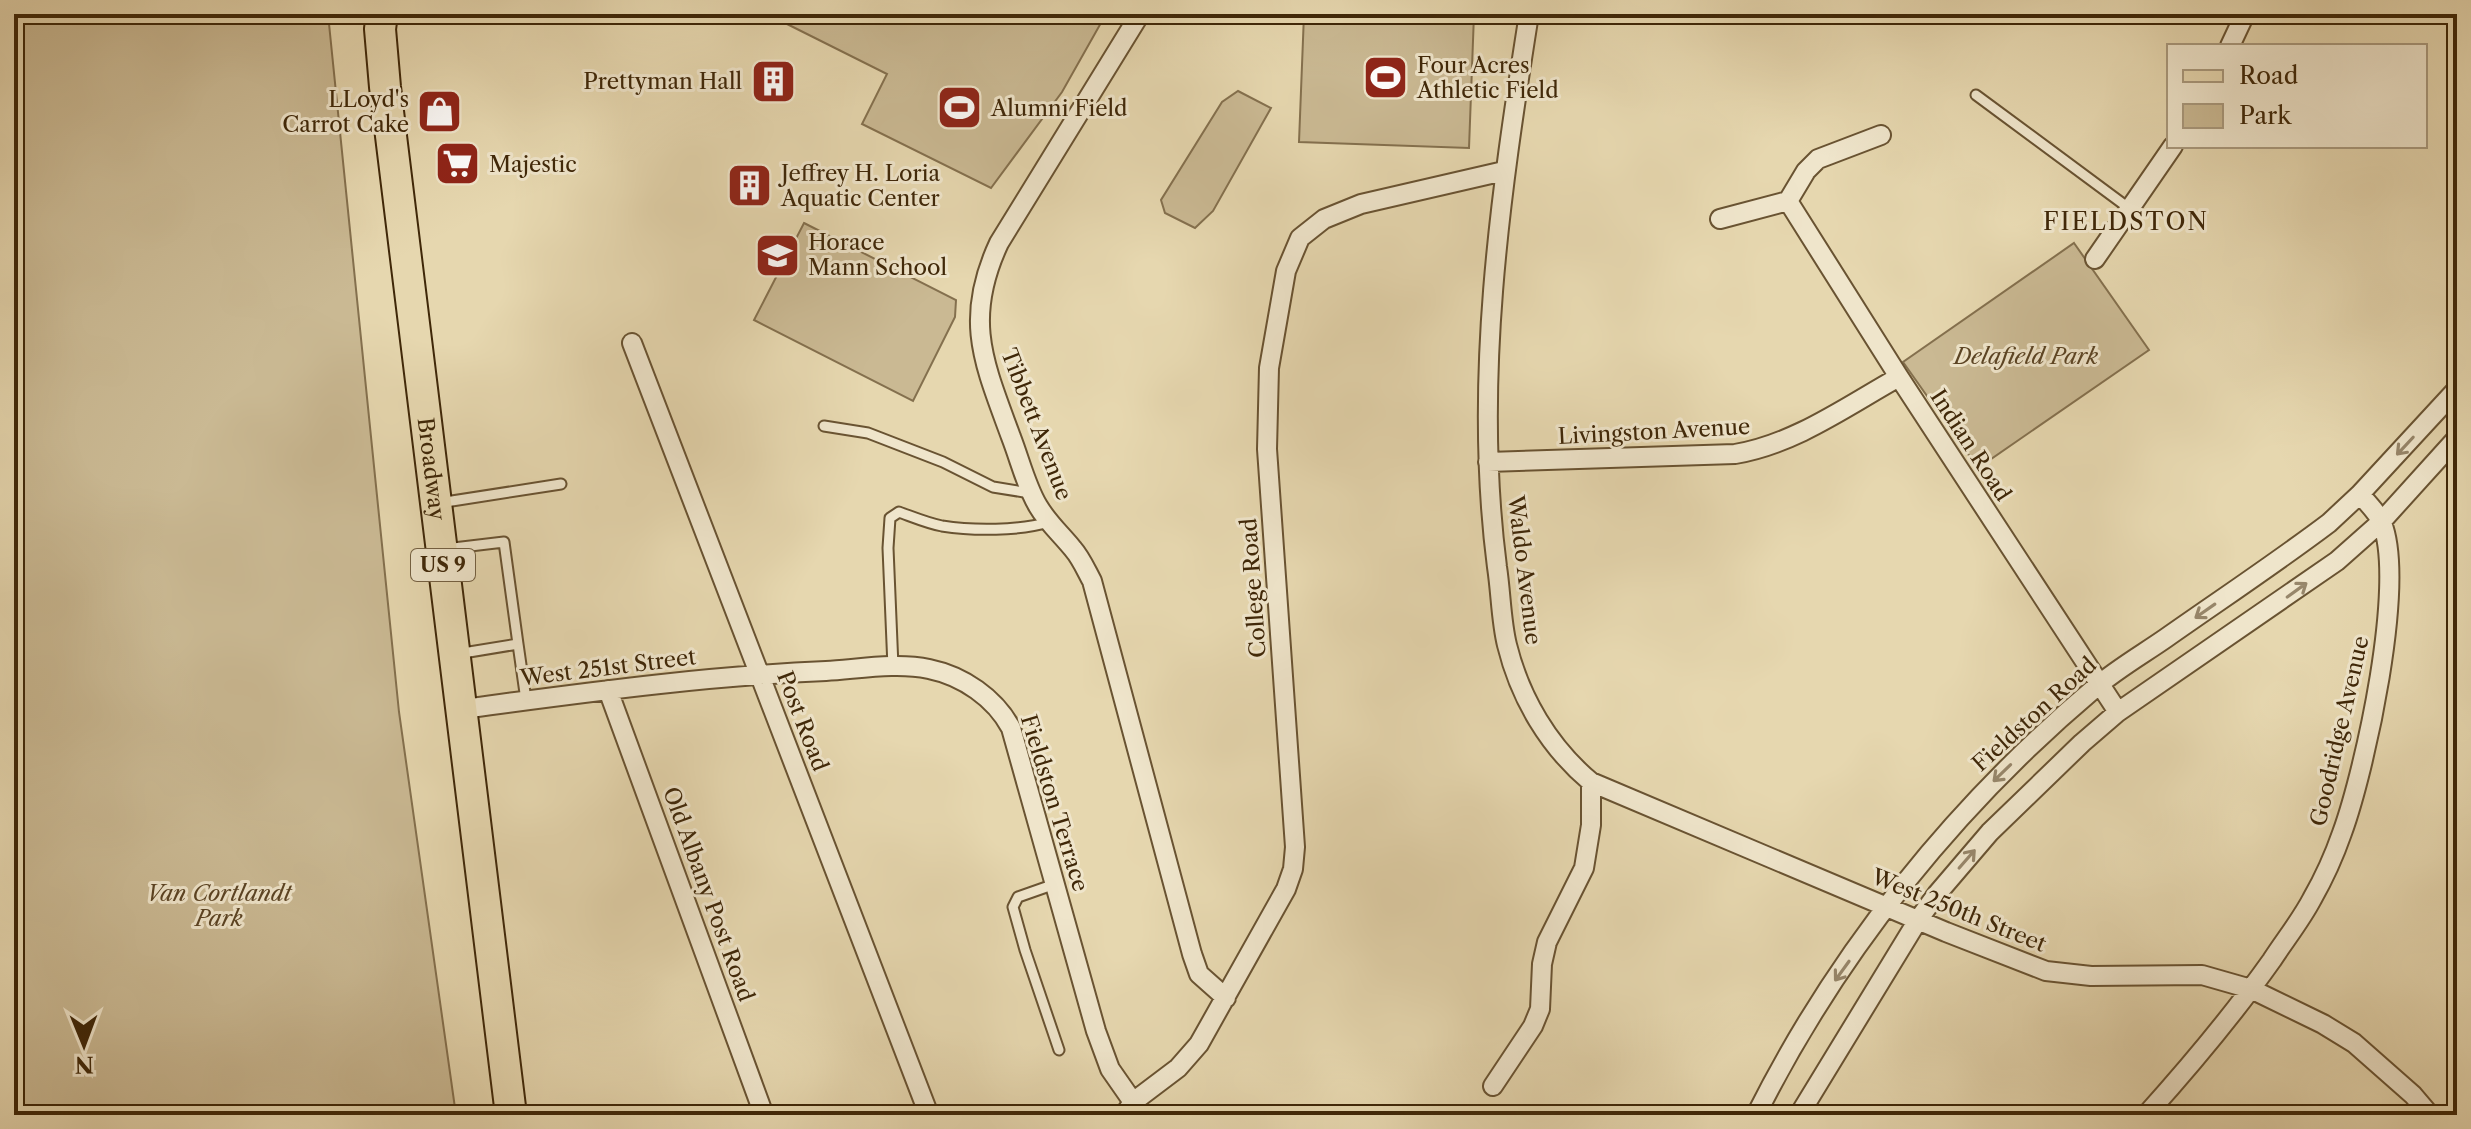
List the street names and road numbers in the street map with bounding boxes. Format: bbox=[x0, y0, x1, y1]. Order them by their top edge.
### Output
street label: Tibbett Avenue bbox=[995, 344, 1078, 504]
street label: Indian Road bbox=[1924, 384, 2017, 506]
street label: Livingston Avenue bbox=[1557, 413, 1751, 450]
street label: Broadway bbox=[412, 416, 451, 523]
street label: Waldo Avenue bbox=[1502, 493, 1547, 646]
street label: College Road bbox=[1235, 517, 1272, 659]
road number: US 9 bbox=[411, 549, 475, 581]
street label: Goodridge Avenue bbox=[2304, 633, 2375, 829]
street label: West 251st Street bbox=[518, 643, 698, 692]
street label: Fieldston Road bbox=[1967, 651, 2102, 777]
street label: Post Road bbox=[771, 667, 834, 775]
street label: Fieldston Terrace bbox=[1015, 711, 1094, 895]
street label: Old Albany Post Road bbox=[657, 783, 760, 1005]
street label: West 250th Street bbox=[1867, 863, 2050, 958]

